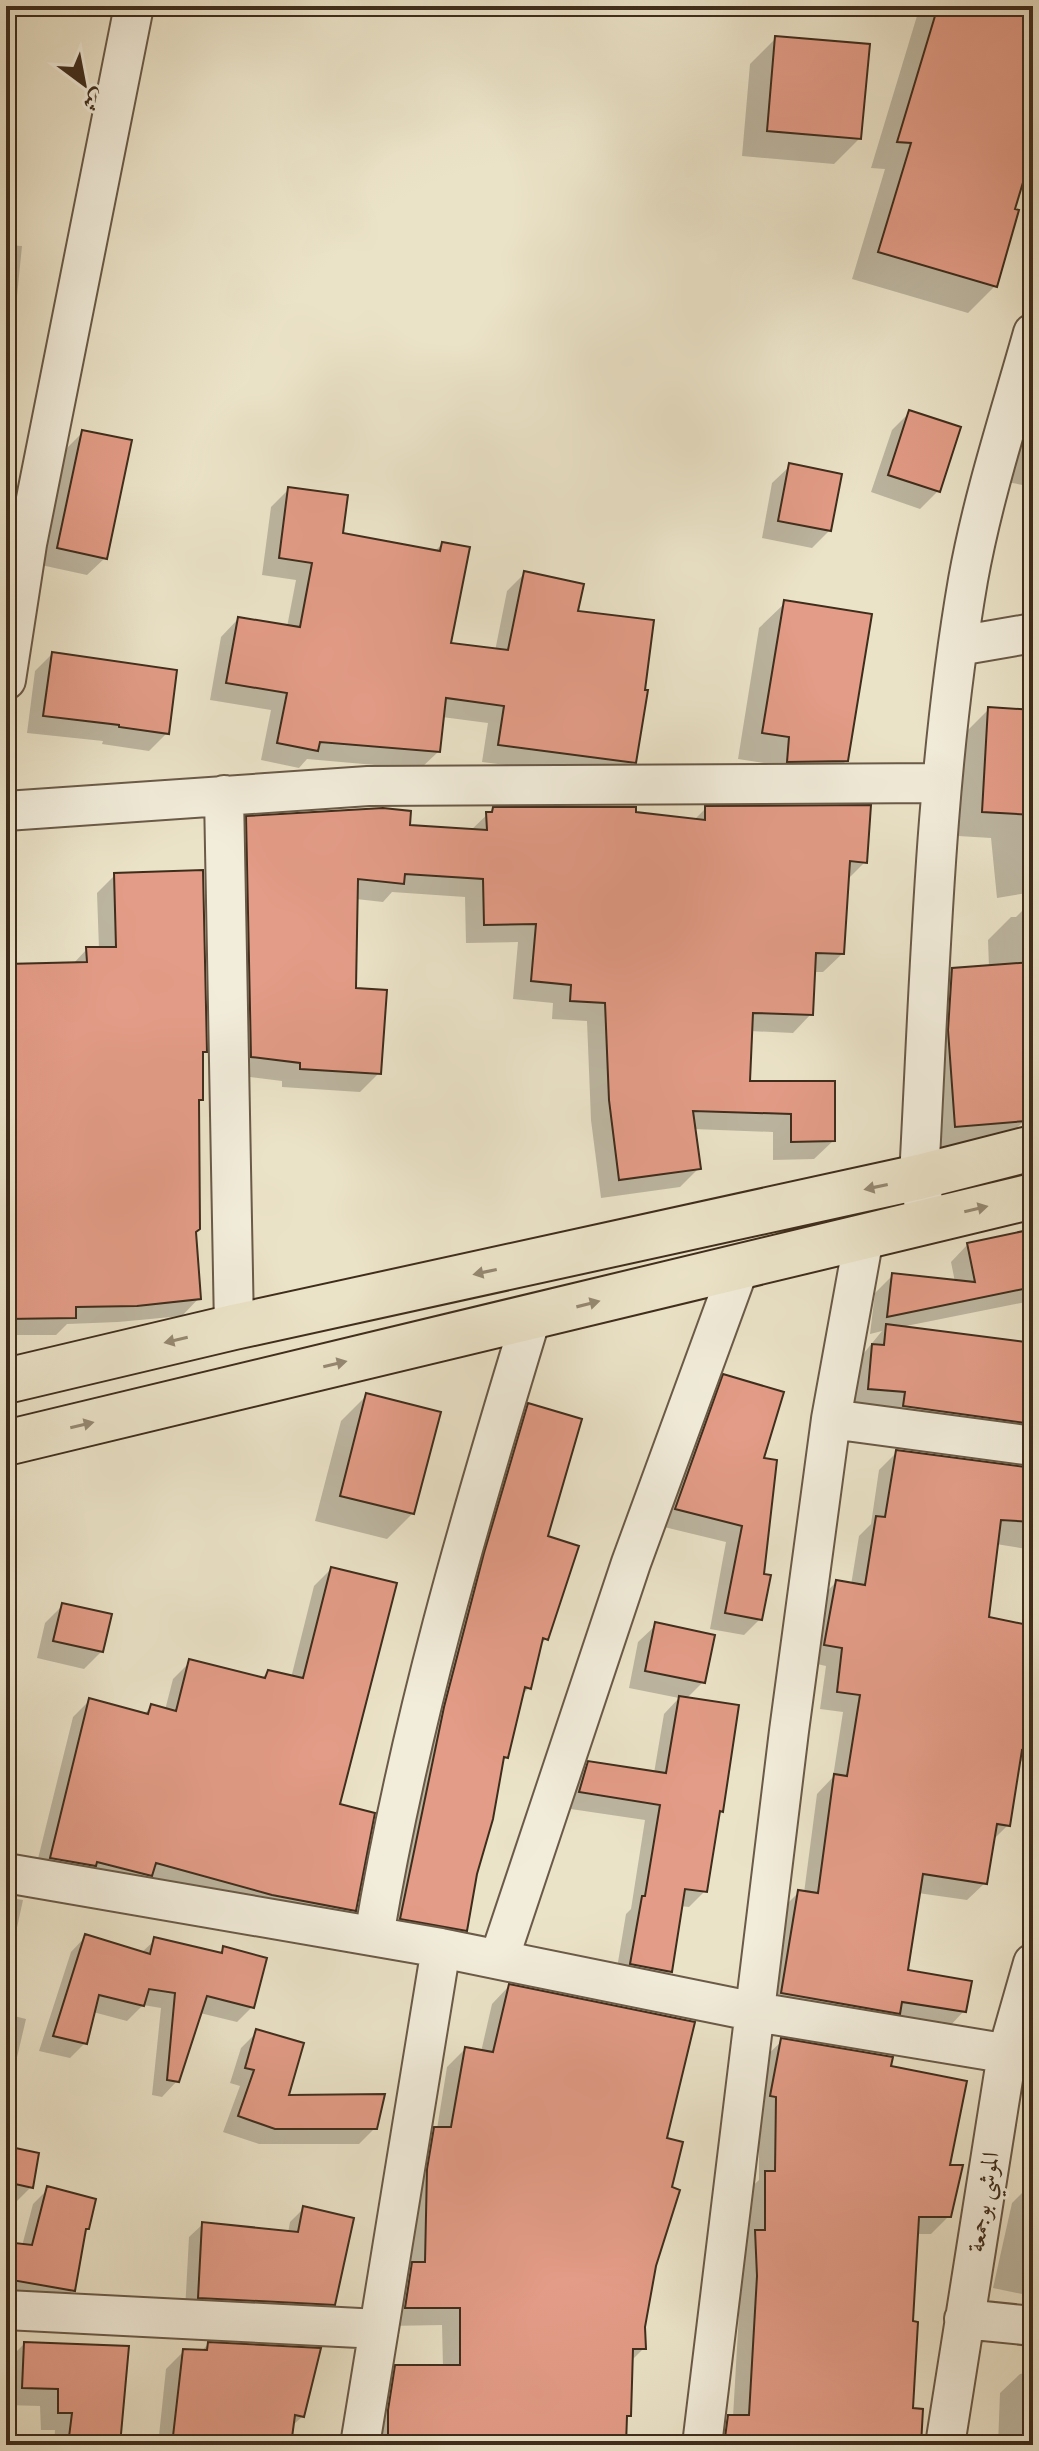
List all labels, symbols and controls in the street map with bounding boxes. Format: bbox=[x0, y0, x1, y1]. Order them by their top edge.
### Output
north arrow bbox=[44, 44, 124, 124]
text: ش bbox=[75, 79, 111, 118]
one-way arrow bbox=[863, 1181, 888, 1194]
one-way arrow bbox=[964, 1202, 989, 1215]
one-way arrow bbox=[472, 1266, 497, 1279]
one-way arrow bbox=[575, 1297, 600, 1309]
one-way arrow bbox=[164, 1335, 189, 1347]
one-way arrow bbox=[322, 1358, 347, 1370]
one-way arrow bbox=[70, 1418, 95, 1430]
street label: الموشي بوجمعة bbox=[960, 2150, 1013, 2255]

